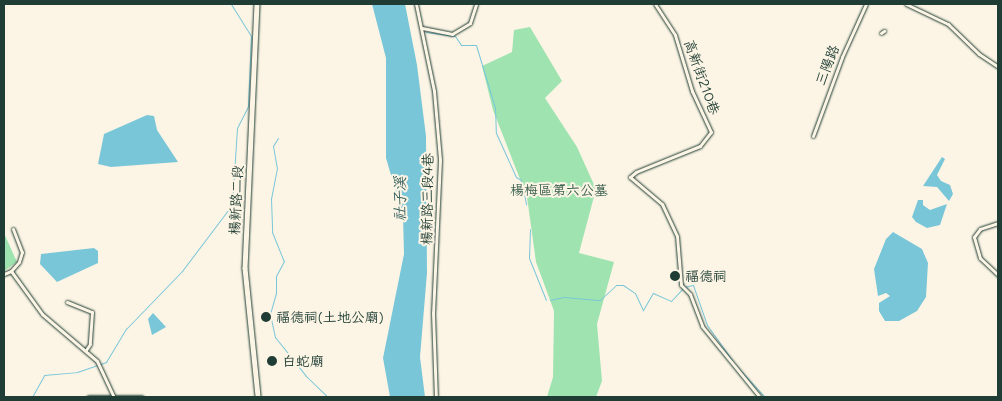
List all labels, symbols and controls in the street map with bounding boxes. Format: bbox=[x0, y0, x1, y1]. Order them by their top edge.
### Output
street label: 高新街210巷 bbox=[681, 37, 723, 117]
street label: 三陽路 bbox=[812, 42, 842, 88]
street label: 楊新路三段4巷 bbox=[418, 153, 436, 245]
street label: 楊新路二段 bbox=[226, 165, 246, 235]
water label: 社子溪 bbox=[391, 177, 409, 221]
park label: 楊梅區第六公墓 bbox=[510, 182, 608, 198]
place label: 福德祠 bbox=[685, 268, 727, 284]
marker: 福德祠 bbox=[669, 270, 681, 282]
place label: 福德祠(土地公廟) bbox=[276, 309, 384, 325]
marker: 福德祠(土地公廟) bbox=[260, 311, 272, 323]
place label: 白蛇廟 bbox=[282, 353, 324, 369]
marker: 白蛇廟 bbox=[266, 355, 278, 367]

